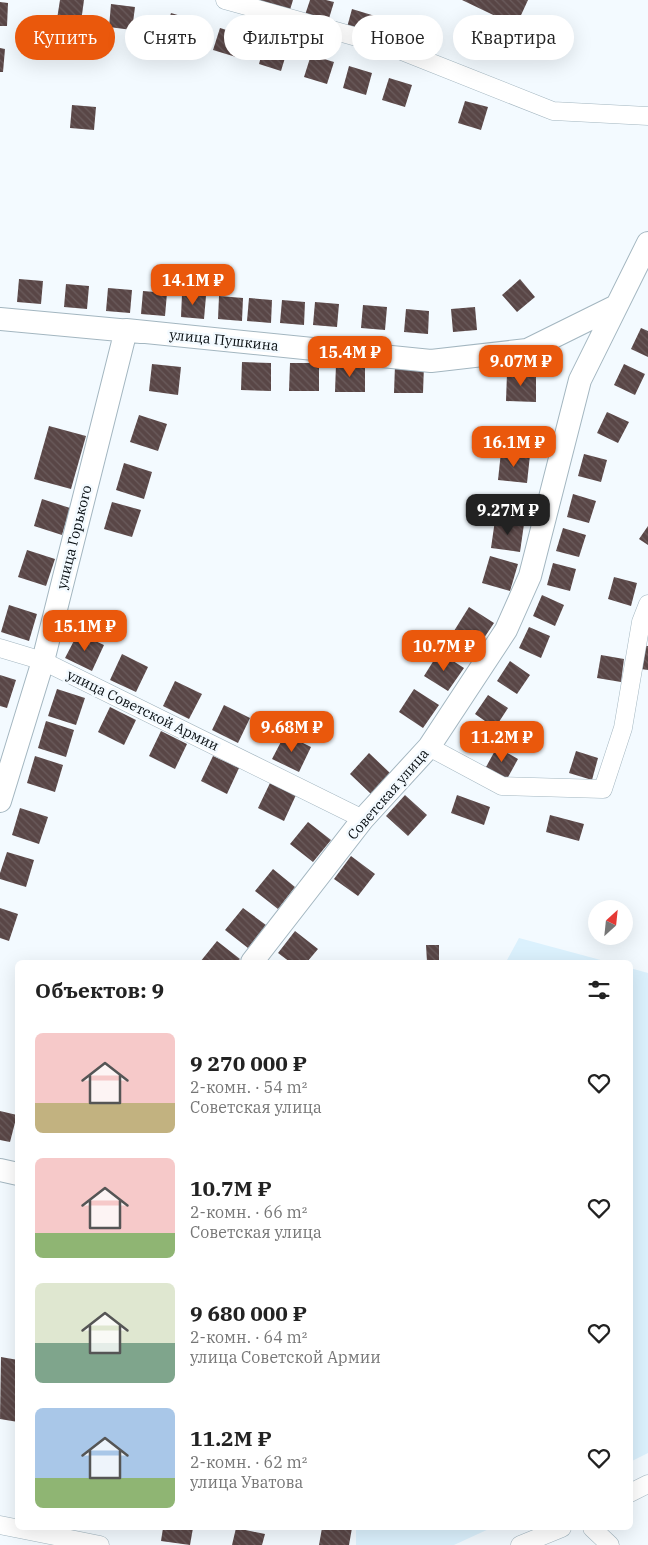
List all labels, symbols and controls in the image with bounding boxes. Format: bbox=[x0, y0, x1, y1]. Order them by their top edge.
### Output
chip: Купить bbox=[15, 15, 115, 60]
chip: Снять bbox=[125, 15, 214, 60]
chip: Фильтры bbox=[224, 15, 342, 60]
chip: Новое bbox=[352, 15, 443, 60]
chip: Квартира bbox=[453, 15, 574, 60]
pin: 14.1M ₽ bbox=[147, 264, 239, 306]
text: 14.1M ₽ bbox=[162, 270, 224, 290]
street label: улица Пушкина bbox=[169, 325, 280, 355]
pin: 15.4M ₽ bbox=[304, 336, 396, 378]
text: 15.4M ₽ bbox=[319, 342, 381, 362]
pin: 9.07M ₽ bbox=[475, 344, 567, 387]
text: 9.07M ₽ bbox=[490, 351, 552, 371]
pin: 16.1M ₽ bbox=[468, 426, 560, 468]
text: 16.1M ₽ bbox=[483, 432, 545, 452]
street label: улица Горького bbox=[52, 483, 96, 591]
pin: 9.27M ₽ bbox=[462, 494, 554, 536]
text: 9.27M ₽ bbox=[477, 500, 539, 520]
pin: 15.1M ₽ bbox=[39, 610, 131, 652]
text: 15.1M ₽ bbox=[54, 616, 116, 636]
pin: 10.7M ₽ bbox=[398, 630, 490, 672]
text: 10.7M ₽ bbox=[413, 636, 475, 656]
street label: улица Советской Армии bbox=[64, 665, 222, 755]
pin: 9.68M ₽ bbox=[246, 710, 338, 753]
text: 9.68M ₽ bbox=[261, 717, 323, 737]
pin: 11.2M ₽ bbox=[456, 720, 548, 763]
text: 11.2M ₽ bbox=[471, 727, 533, 747]
street label: Советская улица bbox=[343, 744, 433, 843]
north arrow bbox=[588, 900, 632, 945]
map controls bbox=[588, 900, 633, 945]
text: Объектов: 9 bbox=[35, 976, 164, 1004]
icon: filters bbox=[585, 976, 613, 1004]
text: 9 270 000 ₽ bbox=[190, 1049, 307, 1077]
icon: home bbox=[75, 1053, 135, 1113]
icon: heart bbox=[585, 1069, 613, 1097]
text: 2-комн. · 54 m² bbox=[190, 1077, 307, 1097]
text: Советская улица bbox=[190, 1097, 322, 1117]
text: 10.7M ₽ bbox=[190, 1174, 272, 1202]
icon: home bbox=[75, 1178, 135, 1238]
icon: heart bbox=[585, 1194, 613, 1222]
text: 2-комн. · 66 m² bbox=[190, 1202, 307, 1222]
text: Советская улица bbox=[190, 1222, 322, 1242]
text: 9 680 000 ₽ bbox=[190, 1299, 307, 1327]
icon: home bbox=[75, 1303, 135, 1363]
icon: heart bbox=[585, 1319, 613, 1347]
text: 2-комн. · 64 m² bbox=[190, 1327, 307, 1347]
text: улица Советской Армии bbox=[190, 1347, 381, 1367]
text: 11.2M ₽ bbox=[190, 1424, 272, 1452]
icon: home bbox=[75, 1428, 135, 1488]
icon: heart bbox=[585, 1444, 613, 1472]
text: 2-комн. · 62 m² bbox=[190, 1452, 307, 1472]
text: улица Уватова bbox=[190, 1472, 303, 1492]

